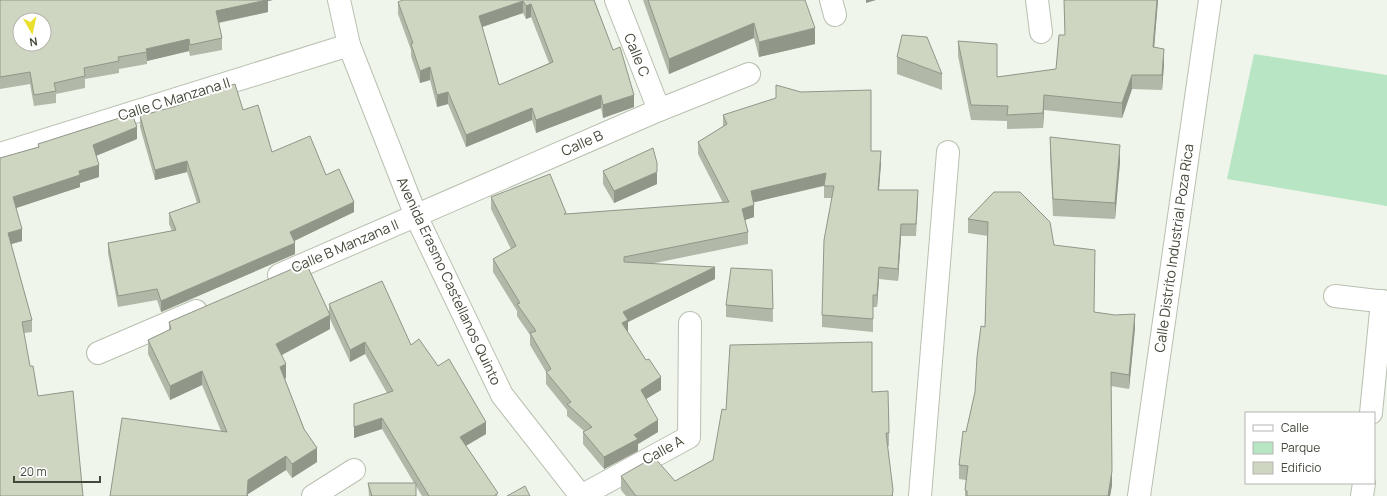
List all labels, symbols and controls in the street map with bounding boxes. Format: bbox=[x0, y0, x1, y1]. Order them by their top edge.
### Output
north arrow bbox=[12, 12, 52, 52]
street label: Calle C bbox=[620, 30, 655, 79]
text: N bbox=[28, 34, 39, 50]
street label: Calle C Manzana II bbox=[116, 72, 232, 125]
street label: Calle B bbox=[558, 125, 606, 160]
street label: Calle Distrito Industrial Poza Rica bbox=[1149, 142, 1198, 353]
street label: Avenida Erasmo Castellanos Quinto bbox=[393, 174, 506, 388]
street label: Calle B Manzana II bbox=[288, 214, 401, 277]
legend bbox=[1245, 412, 1375, 484]
text: Calle bbox=[1281, 419, 1309, 436]
street label: Calle A bbox=[639, 430, 687, 469]
text: Parque bbox=[1281, 439, 1320, 456]
scale bar bbox=[14, 458, 100, 484]
text: Edificio bbox=[1281, 459, 1321, 476]
text: 20 m bbox=[20, 463, 47, 480]

